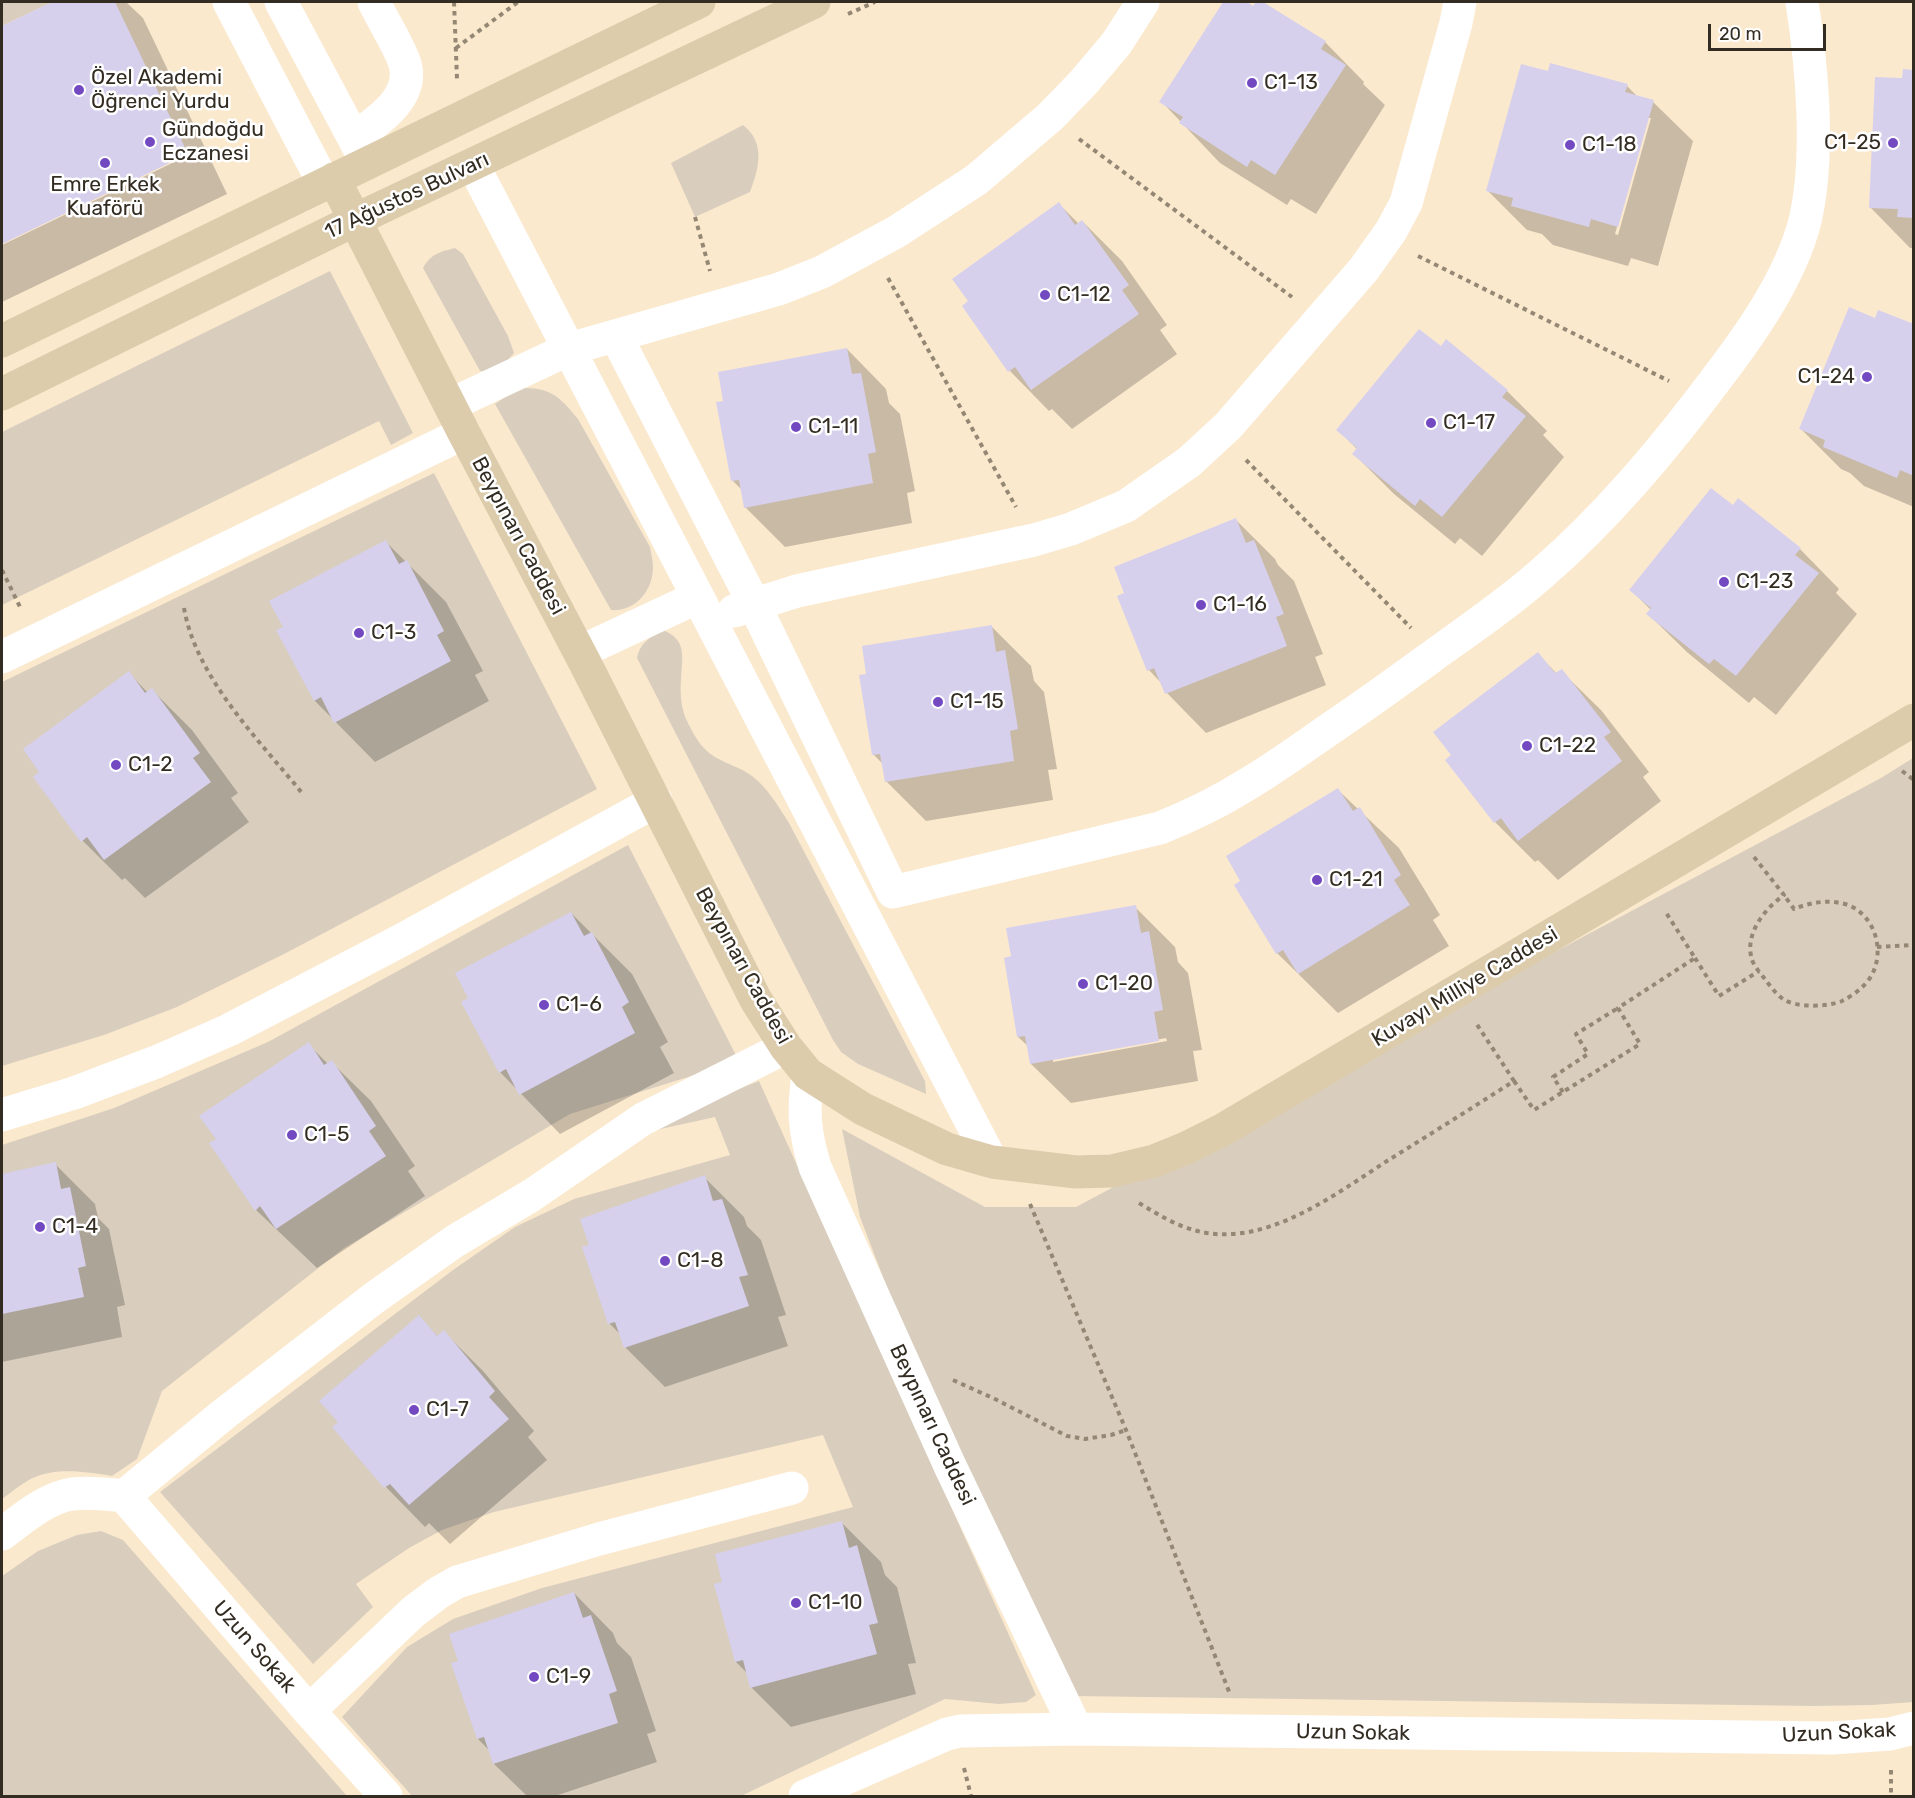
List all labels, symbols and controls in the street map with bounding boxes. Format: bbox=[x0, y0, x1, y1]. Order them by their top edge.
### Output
scale bar bbox=[1711, 12, 1830, 50]
text: 20 m bbox=[1719, 23, 1761, 45]
place label: Özel Akademi Öğrenci Yurdu bbox=[91, 65, 230, 115]
place label: C1-13 bbox=[1264, 70, 1318, 96]
marker: C1-13 bbox=[1245, 76, 1259, 90]
marker: Özel Akademi Öğrenci Yurdu bbox=[72, 83, 86, 97]
place label: Gündoğdu Eczanesi bbox=[162, 117, 264, 167]
place label: C1-25 bbox=[1824, 130, 1881, 156]
place label: C1-18 bbox=[1582, 132, 1637, 158]
marker: Gündoğdu Eczanesi bbox=[143, 135, 157, 149]
marker: C1-25 bbox=[1886, 136, 1900, 150]
marker: C1-18 bbox=[1563, 138, 1577, 152]
street label: 17 Ağustos Bulvarı bbox=[321, 147, 493, 245]
marker: Emre Erkek Kuaförü bbox=[98, 156, 112, 170]
place label: Emre Erkek Kuaförü bbox=[50, 172, 160, 222]
place label: C1-12 bbox=[1057, 282, 1111, 308]
marker: C1-12 bbox=[1038, 288, 1052, 302]
place label: C1-24 bbox=[1798, 364, 1855, 390]
marker: C1-24 bbox=[1860, 370, 1874, 384]
place label: C1-17 bbox=[1443, 410, 1495, 436]
place label: C1-11 bbox=[808, 414, 858, 440]
marker: C1-17 bbox=[1424, 416, 1438, 430]
marker: C1-11 bbox=[789, 420, 803, 434]
street label: Beypınarı Caddesi bbox=[466, 453, 570, 619]
place label: C1-23 bbox=[1736, 569, 1793, 595]
marker: C1-23 bbox=[1717, 575, 1731, 589]
place label: C1-16 bbox=[1213, 592, 1267, 618]
marker: C1-16 bbox=[1194, 598, 1208, 612]
place label: C1-3 bbox=[371, 620, 416, 646]
marker: C1-3 bbox=[352, 626, 366, 640]
place label: C1-15 bbox=[950, 689, 1004, 715]
marker: C1-15 bbox=[931, 695, 945, 709]
place label: C1-22 bbox=[1539, 733, 1596, 759]
marker: C1-22 bbox=[1520, 739, 1534, 753]
place label: C1-2 bbox=[128, 752, 173, 778]
marker: C1-2 bbox=[109, 758, 123, 772]
place label: C1-21 bbox=[1329, 867, 1383, 893]
marker: C1-21 bbox=[1310, 873, 1324, 887]
street label: Beypınarı Caddesi bbox=[690, 883, 796, 1049]
street label: Kuvayı Milliye Caddesi bbox=[1367, 921, 1563, 1053]
place label: C1-20 bbox=[1095, 971, 1153, 997]
marker: C1-20 bbox=[1076, 977, 1090, 991]
place label: C1-6 bbox=[556, 992, 602, 1018]
marker: C1-6 bbox=[537, 998, 551, 1012]
place label: C1-5 bbox=[304, 1122, 349, 1148]
marker: C1-5 bbox=[285, 1128, 299, 1142]
place label: C1-4 bbox=[52, 1214, 98, 1240]
marker: C1-4 bbox=[33, 1220, 47, 1234]
place label: C1-8 bbox=[677, 1248, 723, 1274]
marker: C1-8 bbox=[658, 1254, 672, 1268]
street label: Beypınarı Caddesi bbox=[884, 1340, 980, 1510]
place label: C1-7 bbox=[426, 1397, 469, 1423]
marker: C1-7 bbox=[407, 1403, 421, 1417]
place label: C1-10 bbox=[808, 1590, 863, 1616]
street label: Uzun Sokak bbox=[207, 1596, 301, 1698]
marker: C1-10 bbox=[789, 1596, 803, 1610]
place label: C1-9 bbox=[546, 1664, 591, 1690]
marker: C1-9 bbox=[527, 1670, 541, 1684]
street label: Uzun Sokak bbox=[1781, 1717, 1897, 1749]
street label: Uzun Sokak bbox=[1296, 1719, 1410, 1747]

